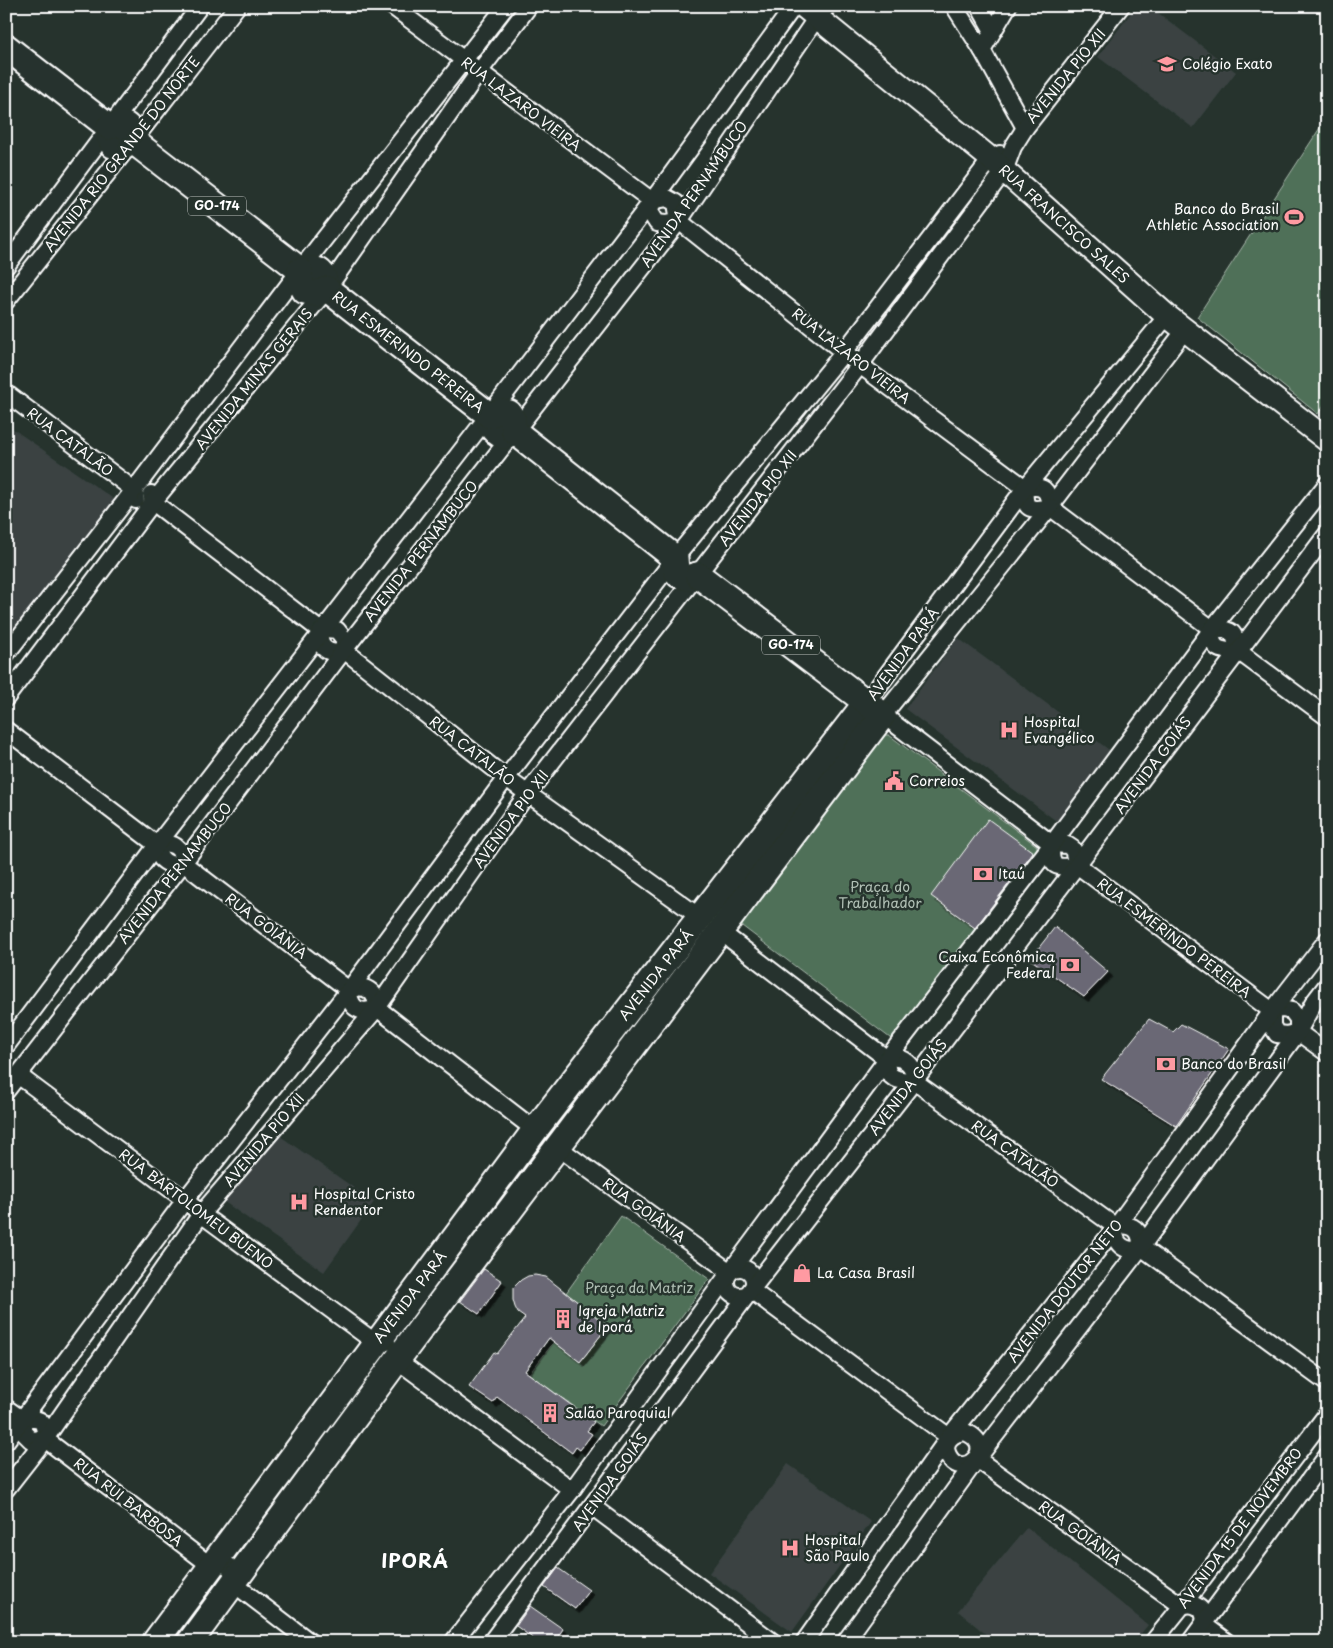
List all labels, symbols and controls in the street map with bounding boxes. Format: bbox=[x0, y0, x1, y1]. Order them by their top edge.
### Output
street label: AVENIDA PIO XII bbox=[1021, 24, 1110, 128]
street label: AVENIDA RIO GRANDE DO NORTE bbox=[39, 51, 205, 256]
street label: RUA LAZARO VIEIRA bbox=[457, 52, 586, 156]
school or university icon: Colégio Exato bbox=[1156, 53, 1178, 75]
place label: Colégio Exato bbox=[1182, 53, 1273, 74]
street label: AVENIDA PERNAMBUCO bbox=[635, 116, 752, 271]
street label: RUA FRANCISCO SALES bbox=[994, 159, 1134, 288]
road number: GO-174 bbox=[188, 197, 246, 216]
place label: Banco do Brasil Athletic Association bbox=[1146, 198, 1279, 235]
sports icon: Banco do Brasil Athletic Association bbox=[1283, 206, 1305, 228]
street label: RUA ESMERINDO PEREIRA bbox=[328, 286, 489, 418]
street label: RUA LAZARO VIEIRA bbox=[788, 303, 915, 409]
street label: AVENIDA MINAS GERAIS bbox=[190, 304, 317, 454]
street label: RUA CATALÃO bbox=[23, 402, 118, 481]
street label: AVENIDA PIO XII bbox=[714, 445, 802, 550]
street label: AVENIDA PERNAMBUCO bbox=[359, 476, 482, 626]
street label: AVENIDA PARÁ bbox=[862, 603, 944, 704]
road number: GO-174 bbox=[762, 636, 820, 654]
street label: RUA CATALÃO bbox=[425, 711, 519, 791]
place label: Hospital Evangélico bbox=[1024, 711, 1095, 748]
street label: AVENIDA GOIÁS bbox=[1109, 712, 1196, 818]
hospital icon: Hospital Evangélico bbox=[998, 719, 1020, 741]
street label: AVENIDA PIO XII bbox=[468, 765, 553, 872]
public building icon: Correios bbox=[883, 770, 905, 792]
place label: Correios bbox=[909, 770, 965, 791]
street label: AVENIDA PERNAMBUCO bbox=[113, 798, 236, 948]
bank icon: Itaú bbox=[972, 863, 994, 885]
place label: Itaú bbox=[998, 863, 1025, 884]
street label: RUA ESMERINDO PEREIRA bbox=[1093, 873, 1256, 1003]
park label: Praça do Trabalhador bbox=[838, 876, 922, 913]
street label: RUA GOIÂNIA bbox=[221, 888, 312, 964]
street label: AVENIDA PARÁ bbox=[613, 925, 698, 1025]
place label: Caixa Econômica Federal bbox=[938, 946, 1055, 983]
bank icon: Caixa Econômica Federal bbox=[1059, 954, 1081, 976]
street label: AVENIDA GOIÁS bbox=[863, 1034, 952, 1139]
bank icon: Banco do Brasil bbox=[1155, 1053, 1177, 1075]
place label: Banco do Brasil bbox=[1181, 1053, 1286, 1074]
street label: AVENIDA PIO XII bbox=[218, 1088, 309, 1191]
street label: RUA CATALÃO bbox=[967, 1115, 1063, 1192]
street label: RUA BARTOLOMEU BUENO bbox=[115, 1144, 278, 1274]
street label: RUA GOIÂNIA bbox=[599, 1172, 690, 1247]
place label: Hospital Cristo Rendentor bbox=[314, 1183, 415, 1220]
hospital icon: Hospital Cristo Rendentor bbox=[288, 1191, 310, 1213]
street label: AVENIDA DOUTOR NETO bbox=[1002, 1215, 1127, 1367]
street label: AVENIDA PARÁ bbox=[368, 1246, 451, 1347]
shop icon: La Casa Brasil bbox=[791, 1262, 813, 1284]
place label: La Casa Brasil bbox=[817, 1262, 915, 1283]
park label: Praça da Matriz bbox=[585, 1277, 693, 1298]
place label: Igreja Matriz de Iporá bbox=[578, 1300, 665, 1337]
building icon: Igreja Matriz de Iporá bbox=[552, 1308, 574, 1330]
building icon: Salão Paroquial bbox=[539, 1402, 561, 1424]
place label: Salão Paroquial bbox=[565, 1402, 670, 1423]
street label: AVENIDA GOIÁS bbox=[567, 1428, 652, 1535]
street label: AVENIDA 15 DE NOVEMBRO bbox=[1172, 1443, 1307, 1612]
street label: RUA RUI BARBOSA bbox=[69, 1452, 187, 1551]
street label: RUA GOIÂNIA bbox=[1035, 1495, 1126, 1570]
place label: Hospital São Paulo bbox=[805, 1529, 870, 1566]
hospital icon: Hospital São Paulo bbox=[779, 1537, 801, 1559]
district label: IPORÁ bbox=[381, 1546, 449, 1574]

